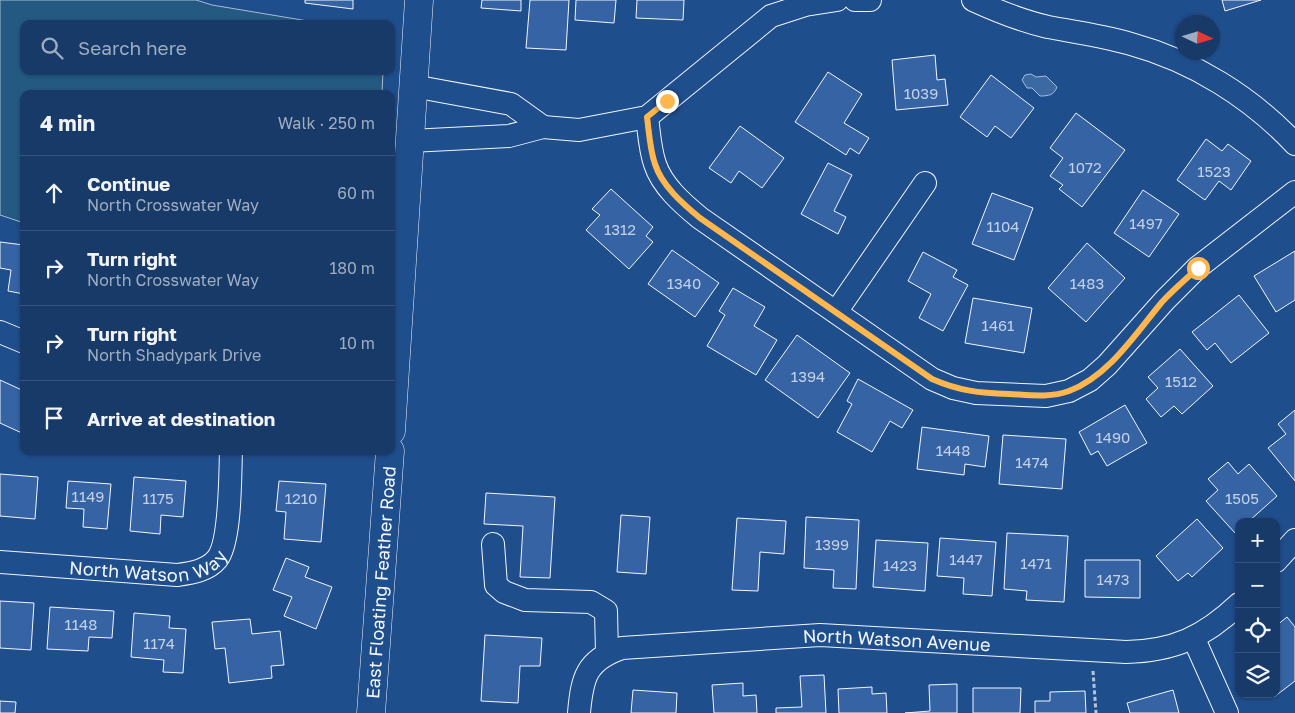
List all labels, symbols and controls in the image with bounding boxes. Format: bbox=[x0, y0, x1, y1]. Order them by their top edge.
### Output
north arrow bbox=[1175, 15, 1220, 60]
search box bbox=[20, 20, 395, 75]
icon: search bbox=[38, 34, 66, 62]
text: Search here bbox=[78, 36, 187, 59]
house number: 1039 bbox=[904, 84, 938, 102]
route end bbox=[656, 90, 679, 113]
text: 4 min bbox=[40, 110, 95, 136]
text: Walk · 250 m bbox=[278, 113, 375, 133]
house number: 1072 bbox=[1068, 158, 1102, 176]
house number: 1523 bbox=[1197, 162, 1231, 180]
text: Continue bbox=[87, 172, 170, 195]
icon: ahead bbox=[40, 179, 68, 207]
text: 60 m bbox=[337, 183, 375, 203]
text: North Crosswater Way bbox=[87, 195, 259, 215]
house number: 1497 bbox=[1129, 214, 1163, 232]
house number: 1104 bbox=[986, 217, 1020, 235]
house number: 1312 bbox=[604, 220, 636, 238]
text: Turn right bbox=[87, 247, 177, 270]
icon: right bbox=[40, 254, 68, 282]
route start bbox=[1187, 257, 1210, 280]
text: 180 m bbox=[329, 258, 375, 278]
text: North Crosswater Way bbox=[87, 270, 259, 290]
house number: 1340 bbox=[667, 274, 701, 292]
house number: 1483 bbox=[1070, 274, 1104, 292]
house number: 1461 bbox=[982, 316, 1014, 334]
text: Turn right bbox=[87, 322, 177, 345]
icon: right bbox=[40, 329, 68, 357]
text: 10 m bbox=[339, 333, 375, 353]
text: North Shadypark Drive bbox=[87, 345, 261, 365]
house number: 1394 bbox=[791, 367, 825, 385]
house number: 1512 bbox=[1165, 372, 1197, 390]
icon: arrive bbox=[40, 404, 68, 432]
text: Arrive at destination bbox=[87, 407, 275, 430]
house number: 1490 bbox=[1096, 428, 1130, 446]
house number: 1448 bbox=[936, 441, 970, 459]
house number: 1474 bbox=[1015, 453, 1049, 471]
street label: East Floating Feather Road bbox=[361, 465, 400, 700]
house number: 1149 bbox=[72, 487, 104, 505]
house number: 1175 bbox=[142, 489, 174, 507]
house number: 1210 bbox=[285, 489, 317, 507]
house number: 1505 bbox=[1225, 489, 1259, 507]
map controls bbox=[1235, 518, 1280, 698]
button: + bbox=[1235, 518, 1280, 563]
house number: 1399 bbox=[815, 535, 849, 553]
street label: North Watson Way bbox=[69, 546, 231, 586]
house number: 1447 bbox=[949, 550, 983, 568]
house number: 1471 bbox=[1020, 554, 1052, 572]
house number: 1423 bbox=[883, 556, 917, 574]
button: − bbox=[1235, 563, 1280, 608]
house number: 1473 bbox=[1096, 570, 1130, 588]
button: locate bbox=[1235, 608, 1280, 653]
house number: 1148 bbox=[65, 615, 97, 633]
street label: North Watson Avenue bbox=[802, 624, 991, 655]
house number: 1174 bbox=[143, 634, 175, 652]
button: layers bbox=[1235, 653, 1280, 698]

